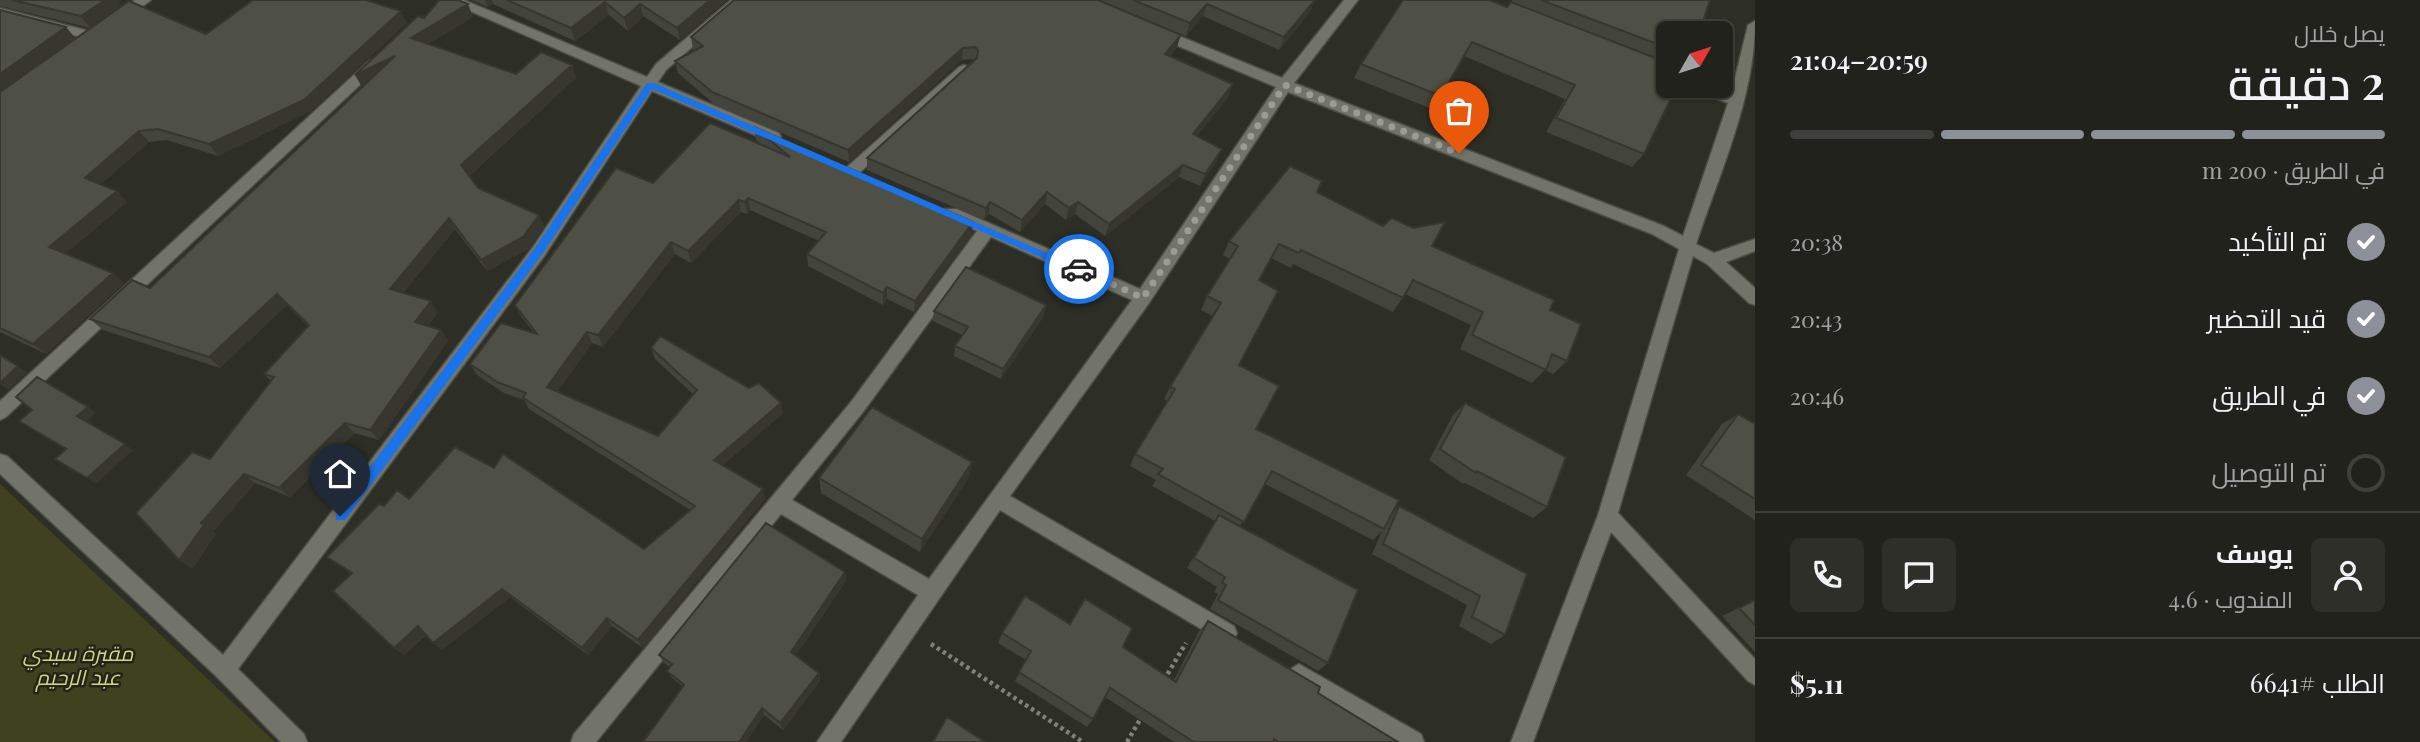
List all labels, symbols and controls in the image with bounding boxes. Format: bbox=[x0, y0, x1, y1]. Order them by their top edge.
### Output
text: يصل خلال bbox=[2294, 17, 2385, 48]
north arrow bbox=[1656, 21, 1732, 98]
map controls bbox=[1656, 21, 1733, 98]
text: 20:59–21:04 bbox=[1790, 42, 1928, 77]
text: 2 دقيقة bbox=[2228, 50, 2385, 112]
pin bbox=[1429, 81, 1489, 153]
icon: bag bbox=[1440, 92, 1478, 130]
text: في الطريق · 200 m bbox=[2202, 154, 2385, 185]
text: تم التأكيد bbox=[2228, 223, 2326, 258]
icon: check bbox=[2347, 223, 2385, 261]
text: 20:38 bbox=[1790, 226, 1843, 257]
courier bbox=[1044, 234, 1114, 304]
icon: car bbox=[1060, 250, 1098, 288]
text: قيد التحضير bbox=[2207, 300, 2326, 335]
icon: check bbox=[2347, 300, 2385, 338]
text: 20:43 bbox=[1790, 303, 1842, 334]
text: في الطريق bbox=[2212, 377, 2326, 412]
icon: check bbox=[2347, 377, 2385, 415]
text: 20:46 bbox=[1790, 380, 1844, 411]
pin bbox=[310, 444, 370, 516]
text: تم التوصيل bbox=[2211, 454, 2326, 489]
icon: home bbox=[321, 455, 359, 493]
text: يوسف bbox=[2216, 535, 2293, 570]
button: phone bbox=[1790, 538, 1864, 612]
button: chat bbox=[1882, 538, 1956, 612]
button: person bbox=[2311, 538, 2385, 612]
text: المندوب · 4.6 bbox=[2169, 583, 2293, 614]
park label: مقبرة سيدي عبد الرحيم bbox=[23, 638, 134, 692]
text: الطلب #6641 bbox=[2250, 665, 2385, 700]
text: $5.11 bbox=[1790, 666, 1844, 701]

